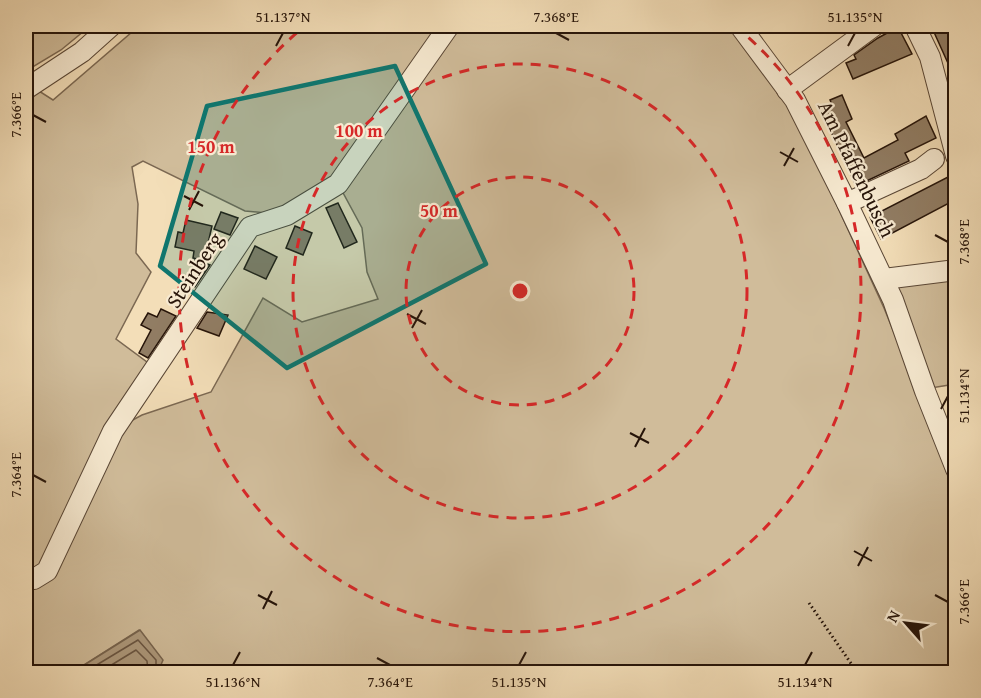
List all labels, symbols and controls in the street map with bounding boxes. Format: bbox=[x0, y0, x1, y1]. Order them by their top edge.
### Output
text: 51.137°N bbox=[256, 6, 311, 27]
text: 7.368°E bbox=[533, 6, 579, 27]
text: 51.135°N bbox=[828, 6, 883, 27]
text: 7.366°E bbox=[5, 92, 26, 138]
street label: Am Pfaffenbusch bbox=[810, 95, 904, 243]
text: 100 m bbox=[335, 117, 383, 144]
text: 150 m bbox=[187, 133, 235, 160]
text: 50 m bbox=[420, 197, 459, 224]
text: 7.368°E bbox=[953, 219, 974, 265]
street label: Steinberg bbox=[158, 225, 230, 314]
centre of rings bbox=[510, 281, 530, 301]
text: 51.134°N bbox=[953, 368, 974, 423]
text: 7.364°E bbox=[5, 452, 26, 498]
text: 7.366°E bbox=[953, 579, 974, 625]
north arrow bbox=[876, 593, 936, 653]
text: N bbox=[880, 605, 906, 626]
text: 51.136°N bbox=[206, 671, 261, 692]
text: 7.364°E bbox=[367, 671, 413, 692]
text: 51.135°N bbox=[492, 671, 547, 692]
text: 51.134°N bbox=[778, 671, 833, 692]

